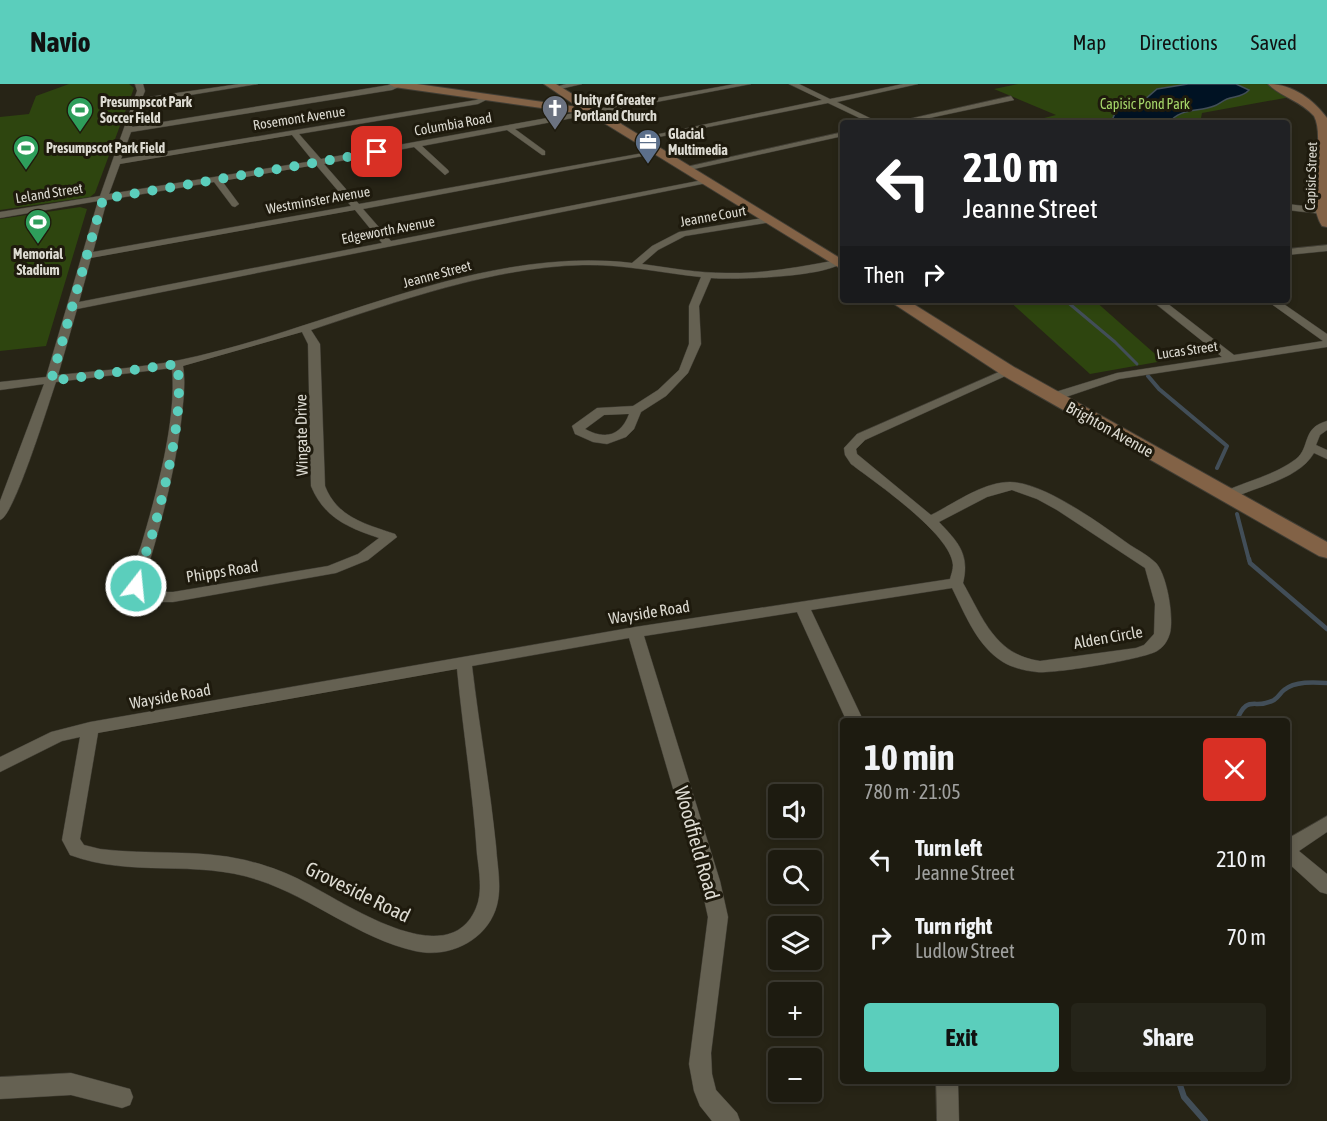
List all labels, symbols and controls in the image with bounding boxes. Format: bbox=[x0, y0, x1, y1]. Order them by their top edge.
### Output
text: Navio bbox=[30, 26, 91, 58]
text: Map bbox=[1072, 30, 1106, 54]
text: Directions bbox=[1139, 30, 1218, 54]
text: Saved bbox=[1251, 30, 1297, 54]
place label: Unity of Greater Portland Church bbox=[574, 92, 657, 124]
church icon: Unity of Greater Portland Church bbox=[540, 93, 570, 131]
place label: Presumpscot Park Soccer Field bbox=[100, 94, 193, 126]
sports icon: Presumpscot Park Soccer Field bbox=[65, 95, 95, 133]
park label: Capisic Pond Park bbox=[1100, 96, 1190, 112]
street label: Rosemont Avenue bbox=[252, 103, 346, 133]
street label: Columbia Road bbox=[413, 109, 493, 139]
pin bbox=[351, 126, 402, 177]
place label: Glacial Multimedia bbox=[668, 126, 728, 158]
office icon: Glacial Multimedia bbox=[633, 127, 663, 165]
sports icon: Presumpscot Park Field bbox=[11, 133, 41, 171]
icon: arrive bbox=[360, 135, 393, 168]
place label: Presumpscot Park Field bbox=[46, 140, 166, 156]
street label: Capisic Street bbox=[1302, 141, 1320, 211]
text: 210 m bbox=[963, 143, 1058, 191]
icon: left bbox=[864, 144, 942, 222]
street label: Leland Street bbox=[14, 180, 84, 206]
street label: Westminster Avenue bbox=[265, 183, 371, 217]
text: Jeanne Street bbox=[963, 193, 1098, 224]
street label: Jeanne Court bbox=[679, 202, 747, 230]
sports icon: Memorial Stadium bbox=[23, 207, 53, 245]
street label: Edgeworth Avenue bbox=[340, 213, 436, 247]
place label: Memorial Stadium bbox=[13, 246, 63, 278]
street label: Jeanne Street bbox=[401, 257, 473, 291]
icon: right bbox=[917, 258, 950, 291]
text: Then bbox=[864, 262, 905, 288]
street label: Lucas Street bbox=[1155, 338, 1219, 362]
street label: Wingate Drive bbox=[291, 394, 312, 476]
street label: Brighton Avenue bbox=[1063, 398, 1157, 461]
position arrow bbox=[104, 554, 168, 618]
street label: Phipps Road bbox=[185, 556, 260, 587]
street label: Wayside Road bbox=[607, 597, 691, 628]
street label: Alden Circle bbox=[1072, 622, 1144, 652]
street label: Wayside Road bbox=[128, 680, 212, 713]
text: 10 min bbox=[864, 736, 954, 778]
button: close bbox=[1203, 738, 1266, 801]
text: 780 m · 21:05 bbox=[864, 780, 961, 803]
street label: Woodfield Road bbox=[670, 784, 725, 902]
map controls bbox=[768, 784, 822, 1102]
button: sound bbox=[768, 784, 822, 838]
text: Turn left bbox=[915, 835, 982, 861]
icon: left bbox=[864, 843, 897, 876]
text: 210 m bbox=[1216, 846, 1266, 872]
button: search bbox=[768, 850, 822, 904]
street label: Groveside Road bbox=[302, 856, 414, 927]
text: Jeanne Street bbox=[915, 861, 1015, 884]
text: Turn right bbox=[915, 913, 992, 939]
button: layers bbox=[768, 916, 822, 970]
icon: right bbox=[864, 921, 897, 954]
text: 70 m bbox=[1226, 924, 1266, 950]
text: Ludlow Street bbox=[915, 939, 1015, 962]
button: + bbox=[768, 982, 822, 1036]
button: Exit bbox=[864, 1003, 1059, 1072]
button: Share bbox=[1071, 1003, 1266, 1072]
button: − bbox=[768, 1048, 822, 1102]

